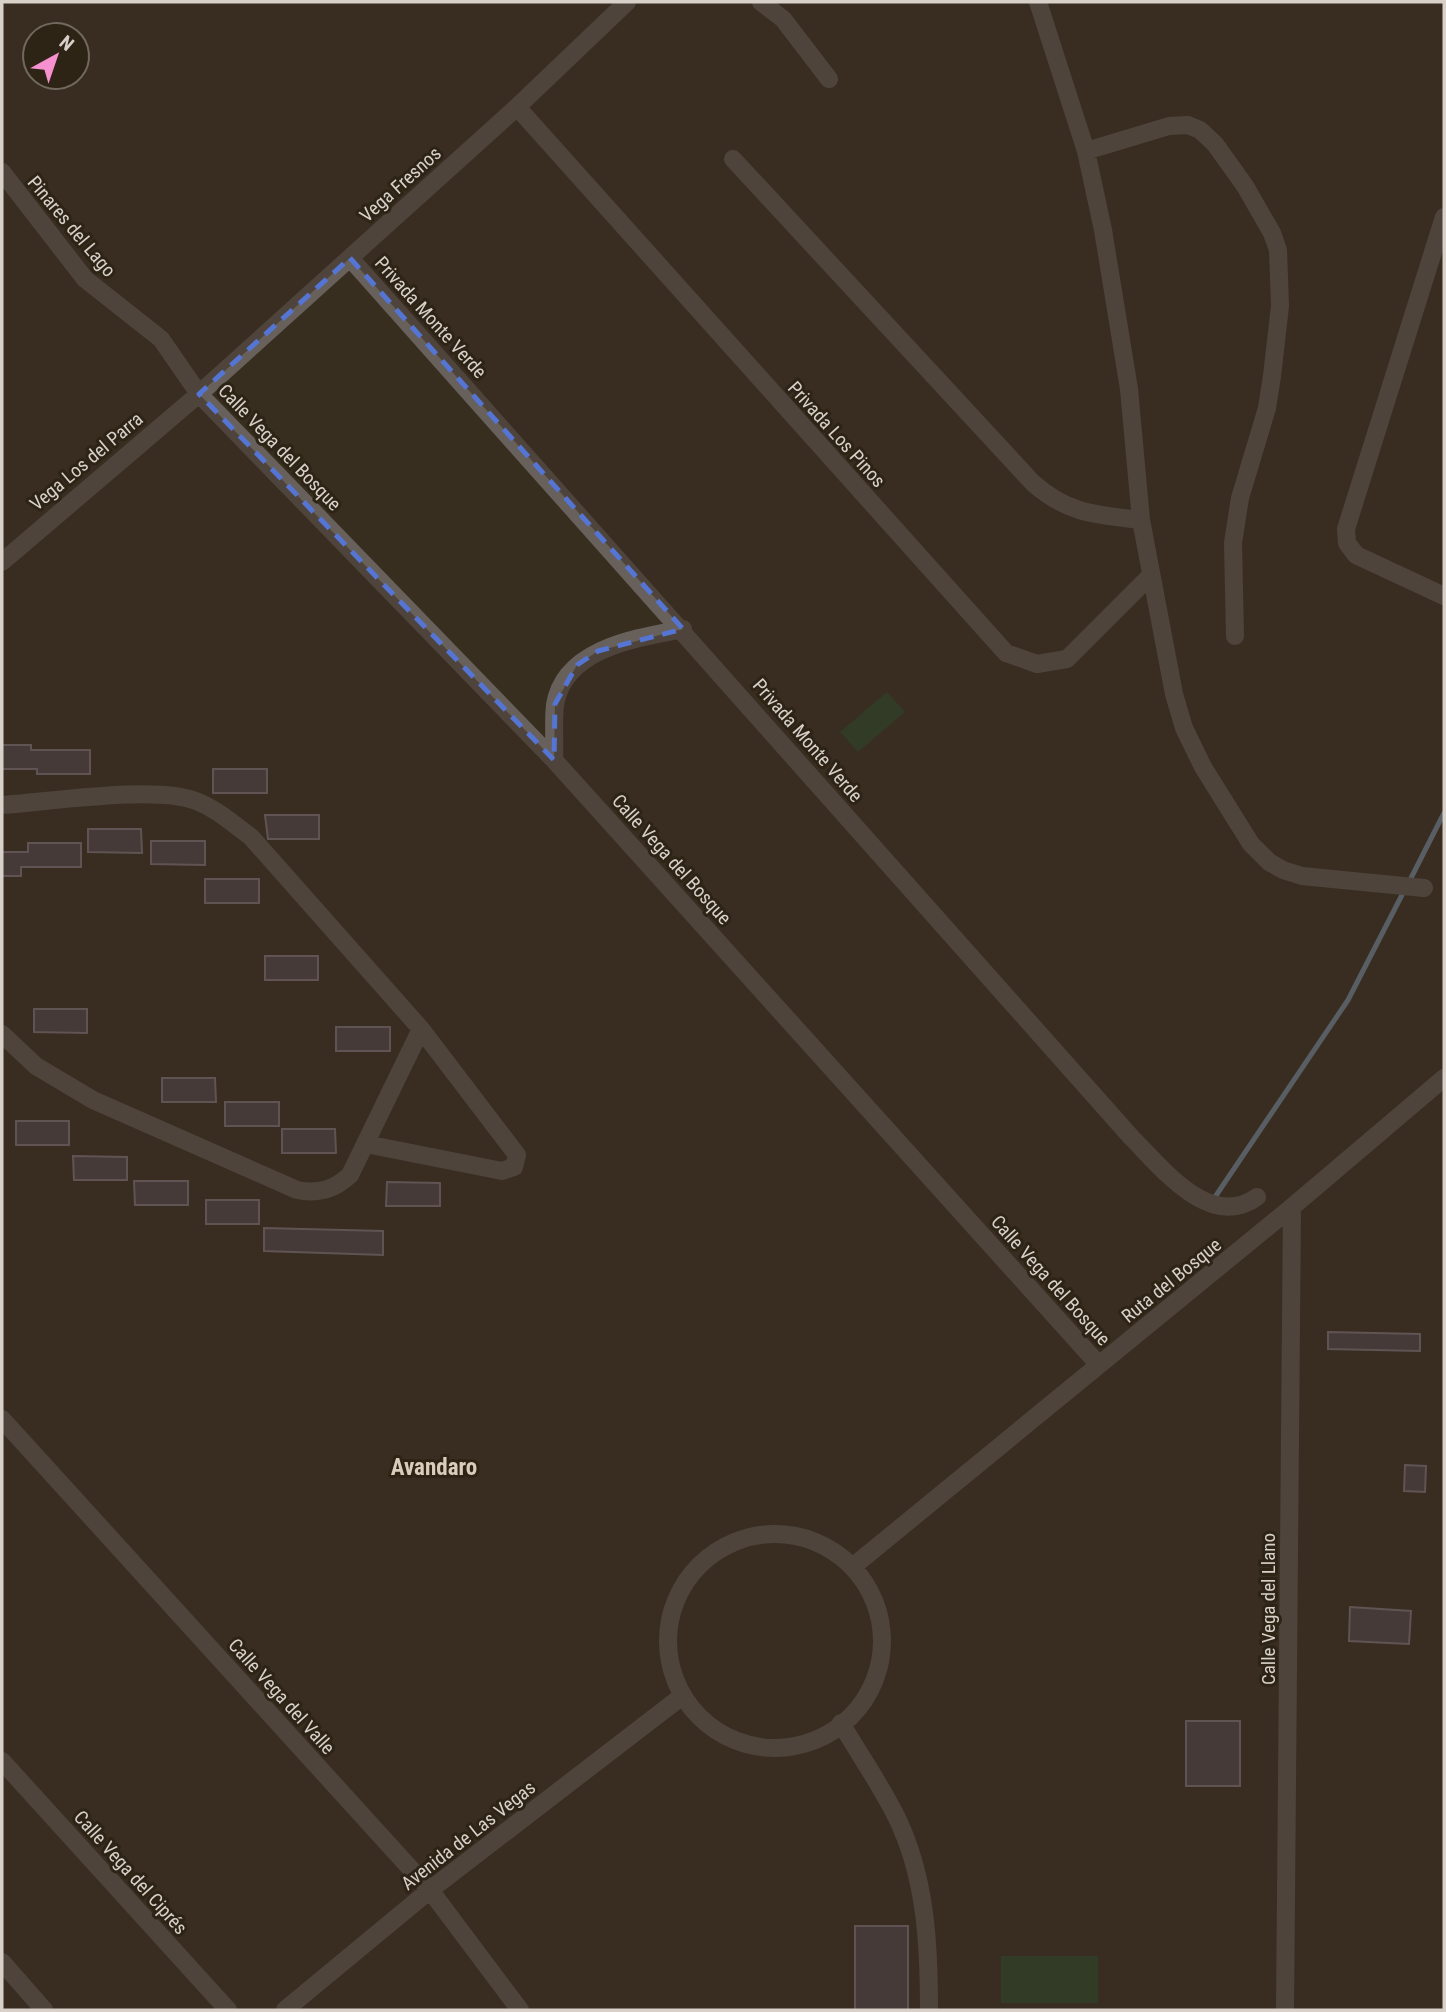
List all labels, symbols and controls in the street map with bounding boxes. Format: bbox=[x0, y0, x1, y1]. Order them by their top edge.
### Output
north arrow bbox=[21, 21, 91, 91]
text: N bbox=[55, 31, 78, 56]
street label: Vega Fresnos bbox=[355, 142, 446, 227]
street label: Pinares del Lago bbox=[23, 171, 121, 282]
street label: Privada Monte Verde bbox=[370, 252, 491, 383]
street label: Privada Los Pinos bbox=[783, 377, 890, 492]
street label: Calle Vega del Bosque bbox=[213, 379, 346, 515]
street label: Vega Los del Parra bbox=[25, 407, 148, 515]
street label: Privada Monte Verde bbox=[748, 674, 867, 807]
street label: Calle Vega del Bosque bbox=[607, 790, 736, 929]
street label: Calle Vega del Bosque bbox=[986, 1211, 1115, 1350]
street label: Ruta del Bosque bbox=[1117, 1233, 1226, 1328]
district label: Avandaro bbox=[391, 1454, 477, 1481]
street label: Calle Vega del Llano bbox=[1257, 1533, 1280, 1685]
street label: Calle Vega del Valle bbox=[224, 1634, 340, 1759]
street label: Avenida de Las Vegas bbox=[397, 1776, 540, 1895]
street label: Calle Vega del Ciprés bbox=[69, 1806, 192, 1939]

